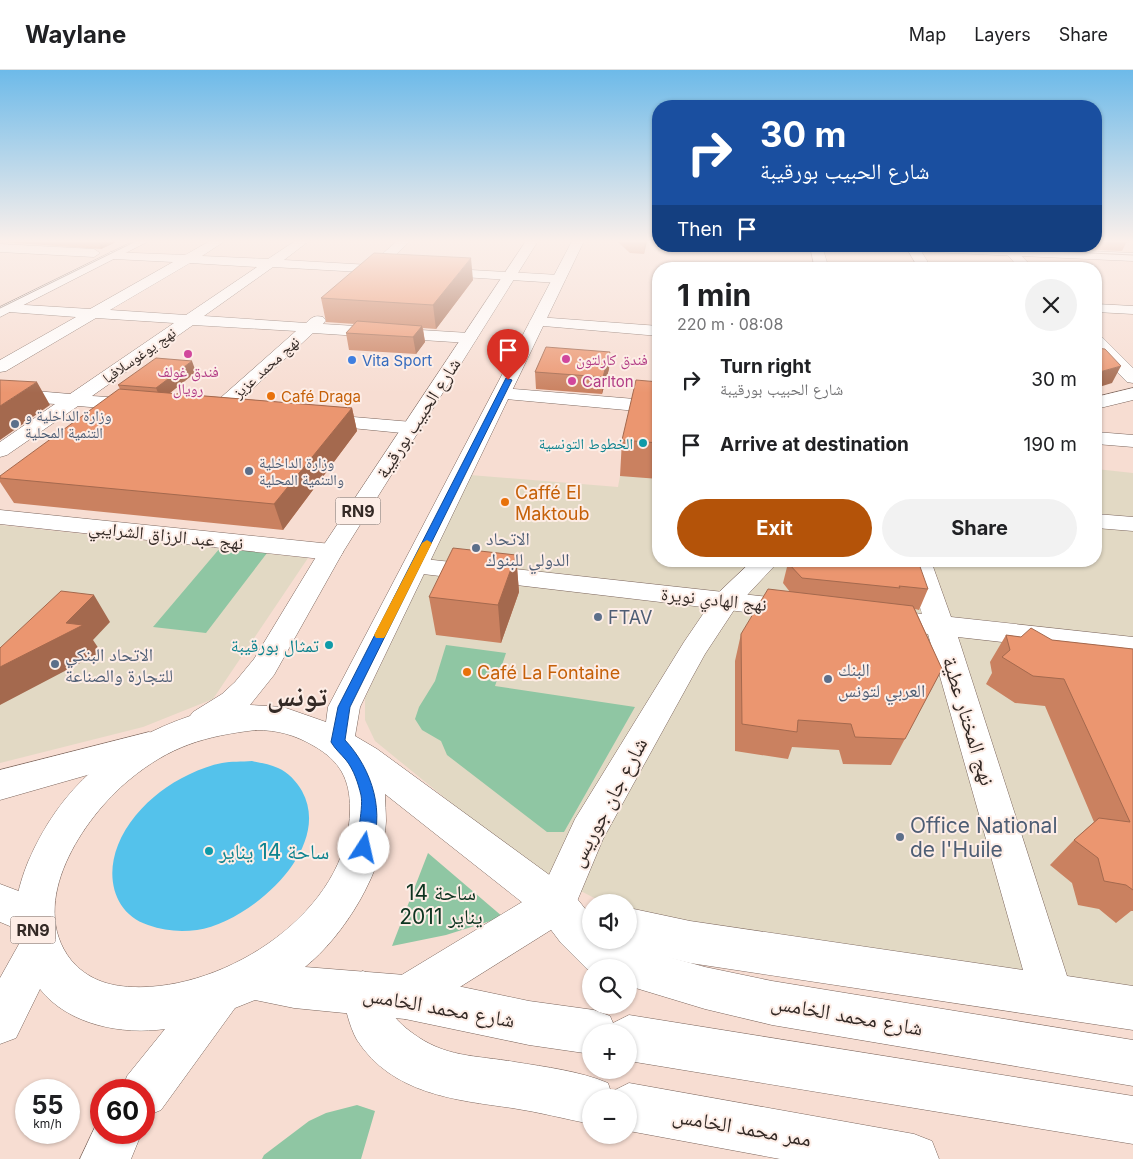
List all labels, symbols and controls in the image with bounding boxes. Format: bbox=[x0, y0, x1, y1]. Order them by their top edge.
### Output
text: Waylane bbox=[25, 20, 126, 49]
text: Map bbox=[909, 24, 946, 45]
text: Layers bbox=[974, 24, 1031, 45]
text: Share bbox=[1059, 24, 1108, 45]
text: 30 m bbox=[760, 113, 846, 155]
icon: right bbox=[677, 120, 742, 185]
text: شارع الحبيب بورقيبة bbox=[760, 158, 929, 184]
icon: arrive bbox=[733, 215, 761, 243]
text: Then bbox=[677, 218, 723, 241]
text: 1 min bbox=[677, 277, 751, 313]
button: close bbox=[1025, 279, 1077, 331]
text: 220 m · 08:08 bbox=[677, 314, 783, 334]
street label: نهج يوغوسلافيا bbox=[99, 323, 180, 388]
pin bbox=[487, 329, 529, 380]
street label: نهج محمد عزيز bbox=[228, 332, 304, 403]
icon: arrive bbox=[494, 336, 522, 364]
marker: فندق غولف رويال bbox=[182, 348, 194, 360]
place label: فندق كارلتون bbox=[576, 350, 648, 370]
place label: Vita Sport bbox=[362, 351, 432, 370]
marker: فندق كارلتون bbox=[560, 353, 572, 365]
marker: Vita Sport bbox=[346, 354, 358, 366]
street label: شارع الحبيب بورقيبة bbox=[371, 354, 465, 482]
text: Turn right bbox=[720, 355, 811, 378]
place label: فندق غولف رويال bbox=[157, 362, 219, 399]
icon: right bbox=[677, 366, 705, 394]
text: 30 m bbox=[1031, 368, 1077, 391]
place label: Carlton bbox=[582, 372, 634, 391]
marker: Carlton bbox=[566, 375, 578, 387]
text: شارع الحبيب بورقيبة bbox=[720, 379, 843, 399]
place label: Café Draga bbox=[281, 387, 361, 406]
marker: Café Draga bbox=[265, 390, 277, 402]
place label: وزارة الداخلية و التنمية المحلية bbox=[25, 406, 112, 442]
marker: وزارة الداخلية و التنمية المحلية bbox=[9, 418, 21, 430]
icon: arrive bbox=[677, 431, 705, 459]
text: Arrive at destination bbox=[720, 433, 909, 456]
text: 190 m bbox=[1024, 433, 1077, 456]
place label: الخطوط التونسية bbox=[539, 434, 633, 453]
marker: الخطوط التونسية bbox=[637, 437, 649, 449]
place label: وزارة الداخلية والتنمية المحلية bbox=[259, 453, 344, 489]
marker: وزارة الداخلية والتنمية المحلية bbox=[243, 465, 255, 477]
place label: Caffé El Maktoub bbox=[515, 482, 589, 524]
marker: Caffé El Maktoub bbox=[499, 496, 511, 508]
road number: RN9 bbox=[336, 498, 380, 524]
button: Exit bbox=[677, 499, 872, 557]
button: Share bbox=[882, 499, 1077, 557]
street label: نهج عبد الرزاق الشرايبي bbox=[87, 516, 244, 558]
place label: الاتحاد الدولي للبنوك bbox=[486, 528, 570, 574]
marker: الاتحاد الدولي للبنوك bbox=[470, 542, 482, 554]
street label: نهج الهادي نويرة bbox=[660, 583, 768, 620]
place label: FTAV bbox=[608, 607, 652, 628]
marker: FTAV bbox=[592, 611, 604, 623]
place label: تمثال بورقيبة bbox=[231, 635, 319, 657]
marker: تمثال بورقيبة bbox=[323, 639, 335, 651]
place label: الاتحاد البنكي للتجارة والصناعة bbox=[65, 644, 173, 686]
street label: نهج المختار عطية bbox=[937, 653, 1000, 789]
marker: الاتحاد البنكي للتجارة والصناعة bbox=[49, 658, 61, 670]
place label: البنك العربي لتونس bbox=[838, 659, 925, 705]
place label: Café La Fontaine bbox=[477, 662, 620, 683]
marker: Café La Fontaine bbox=[461, 666, 473, 678]
marker: البنك العربي لتونس bbox=[822, 673, 834, 685]
district label: تونس bbox=[267, 679, 328, 713]
street label: شارع جان جوريس bbox=[563, 733, 653, 871]
place label: Office National de l'Huile bbox=[910, 813, 1057, 862]
position arrow bbox=[337, 821, 389, 873]
marker: Office National de l'Huile bbox=[894, 831, 906, 843]
place label: ساحة 14 يناير bbox=[218, 839, 329, 864]
marker: ساحة 14 يناير bbox=[203, 845, 215, 857]
park label: ساحة 14 يناير 2011 bbox=[399, 880, 483, 929]
map controls bbox=[582, 894, 637, 1144]
button: sound bbox=[582, 894, 637, 949]
road number: RN9 bbox=[10, 916, 56, 944]
button: search bbox=[582, 959, 637, 1014]
street label: شارع محمد الخامس bbox=[361, 981, 517, 1034]
street label: شارع محمد الخامس bbox=[769, 989, 925, 1042]
button: + bbox=[582, 1024, 637, 1079]
speed limit sign: 60 bbox=[90, 1079, 155, 1144]
button: − bbox=[582, 1089, 637, 1144]
text: 55 bbox=[32, 1090, 63, 1120]
street label: ممر محمد الخامس bbox=[671, 1102, 813, 1152]
text: km/h bbox=[33, 1116, 62, 1131]

